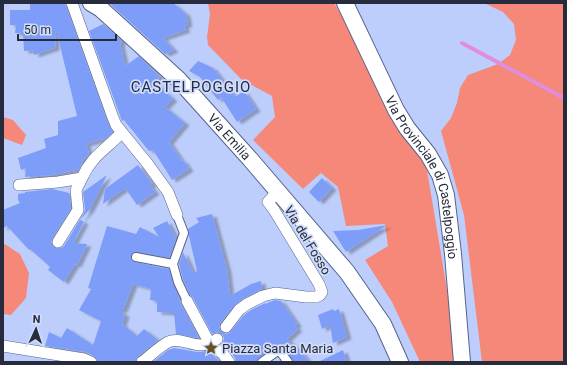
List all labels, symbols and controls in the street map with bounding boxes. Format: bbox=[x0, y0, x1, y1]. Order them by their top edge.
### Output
scale bar bbox=[18, 16, 116, 42]
text: 50 m bbox=[24, 23, 51, 37]
district label: CASTELPOGGIO bbox=[131, 78, 251, 96]
street label: Via Provinciale di Castelpoggio bbox=[382, 93, 460, 260]
street label: Via Emilia bbox=[205, 110, 254, 163]
street label: Via del Fosso bbox=[281, 203, 334, 277]
north arrow bbox=[16, 309, 56, 349]
text: N bbox=[32, 313, 41, 326]
place icon: Piazza Santa Maria bbox=[203, 340, 219, 356]
place label: Piazza Santa Maria bbox=[222, 341, 333, 356]

